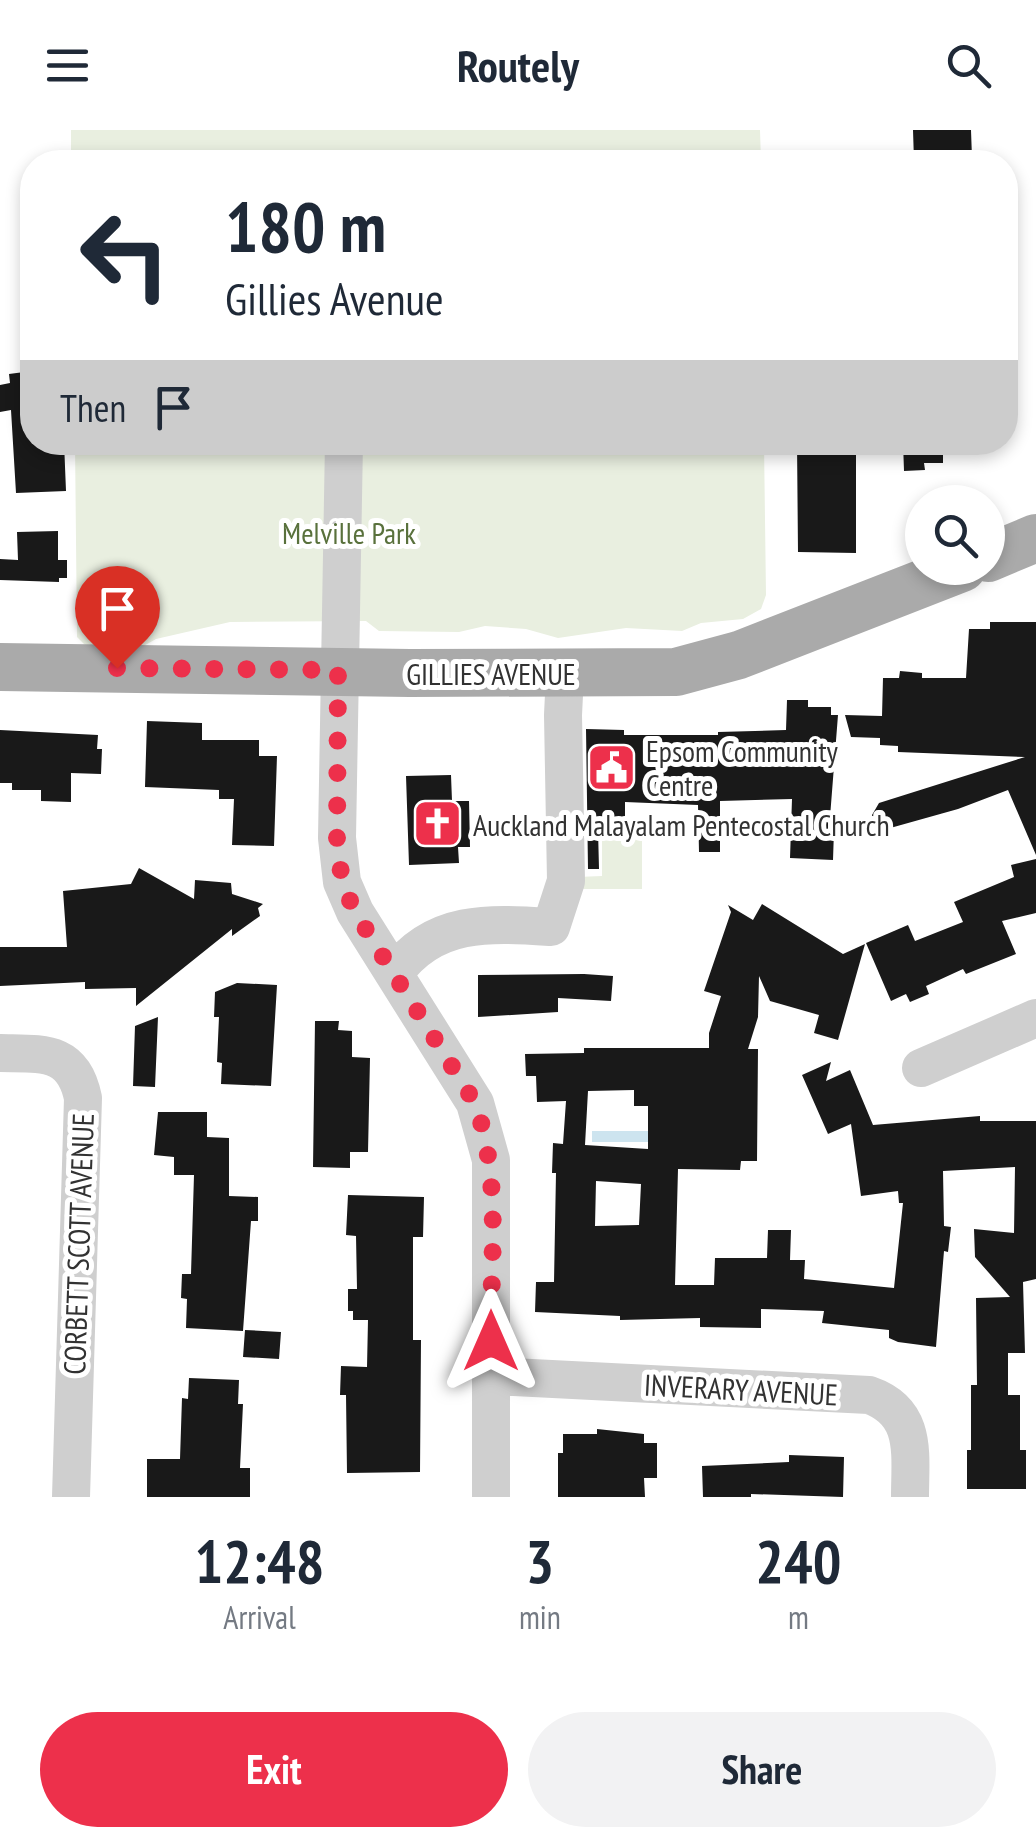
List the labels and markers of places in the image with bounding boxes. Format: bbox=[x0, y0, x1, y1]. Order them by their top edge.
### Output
pin bbox=[75, 566, 160, 669]
place label: Epsom Community Centre bbox=[646, 731, 839, 804]
public building icon: Epsom Community Centre bbox=[585, 741, 637, 793]
church icon: Auckland Malayalam Pentecostal Church bbox=[412, 798, 464, 850]
place label: Auckland Malayalam Pentecostal Church bbox=[473, 805, 890, 844]

